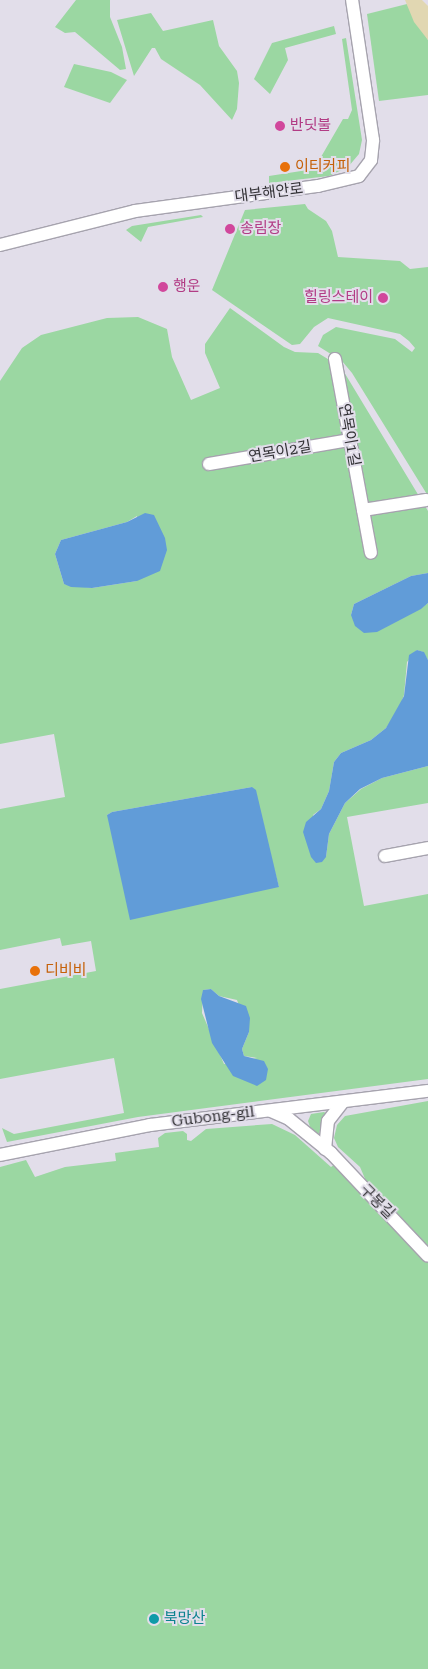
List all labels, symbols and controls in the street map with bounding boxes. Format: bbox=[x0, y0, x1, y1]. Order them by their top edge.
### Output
place label: 반딧불 bbox=[290, 117, 331, 135]
marker: 반딧불 bbox=[274, 120, 286, 132]
place label: 이티커피 bbox=[295, 158, 350, 176]
marker: 이티커피 bbox=[279, 161, 291, 173]
street label: 대부해안로 bbox=[234, 180, 304, 206]
place label: 송림장 bbox=[240, 220, 281, 238]
marker: 송림장 bbox=[224, 223, 236, 235]
place label: 행운 bbox=[173, 278, 201, 296]
marker: 행운 bbox=[157, 281, 169, 293]
place label: 힐링스테이 bbox=[304, 289, 373, 307]
marker: 힐링스테이 bbox=[377, 292, 389, 304]
street label: 연목이1길 bbox=[335, 402, 363, 468]
street label: 연목이2길 bbox=[247, 438, 313, 466]
place label: 디비비 bbox=[45, 962, 86, 980]
marker: 디비비 bbox=[29, 965, 41, 977]
street label: Gubong-gil bbox=[171, 1103, 255, 1131]
street label: 구봉길 bbox=[356, 1181, 398, 1223]
place label: 북망산 bbox=[164, 1610, 205, 1628]
marker: 북망산 bbox=[148, 1613, 160, 1625]

